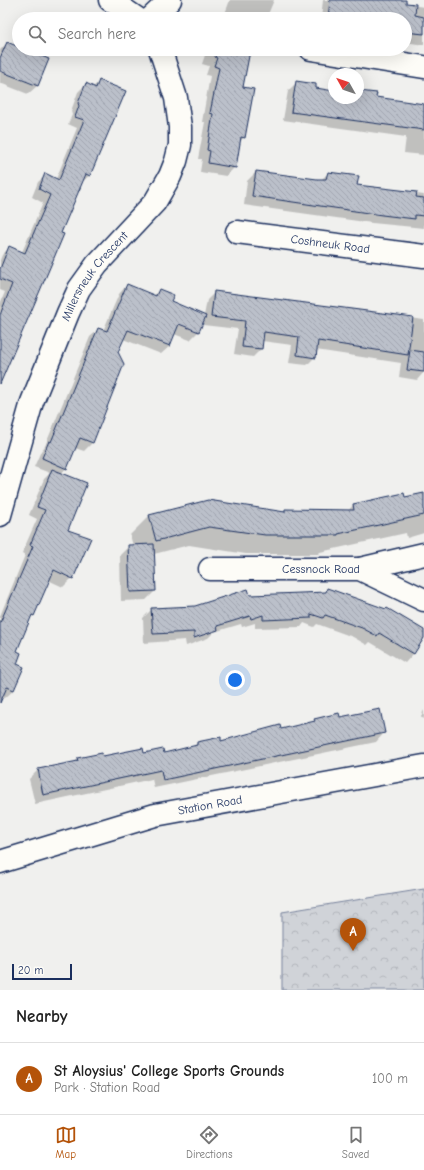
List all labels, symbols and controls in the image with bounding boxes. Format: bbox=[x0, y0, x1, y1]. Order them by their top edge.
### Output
search box bbox=[12, 12, 412, 56]
icon: search bbox=[26, 23, 48, 45]
text: Search here bbox=[58, 25, 136, 43]
north arrow bbox=[328, 68, 364, 104]
street label: Millersneuk Crescent bbox=[58, 228, 131, 323]
street label: Coshneuk Road bbox=[290, 232, 371, 256]
street label: Cessnock Road bbox=[282, 562, 360, 576]
your location bbox=[225, 670, 245, 690]
street label: Station Road bbox=[177, 792, 243, 818]
pin: A bbox=[340, 918, 366, 951]
scale bar bbox=[12, 962, 72, 981]
text: 20 m bbox=[18, 964, 43, 977]
text: Nearby bbox=[16, 1007, 67, 1026]
text: St Aloysius' College Sports Grounds bbox=[54, 1062, 284, 1080]
text: A bbox=[25, 1071, 33, 1086]
text: 100 m bbox=[372, 1071, 408, 1086]
text: Park · Station Road bbox=[54, 1080, 160, 1095]
tab: Map bbox=[55, 1124, 77, 1161]
tab: Directions bbox=[186, 1124, 233, 1161]
tab: Saved bbox=[342, 1124, 369, 1161]

